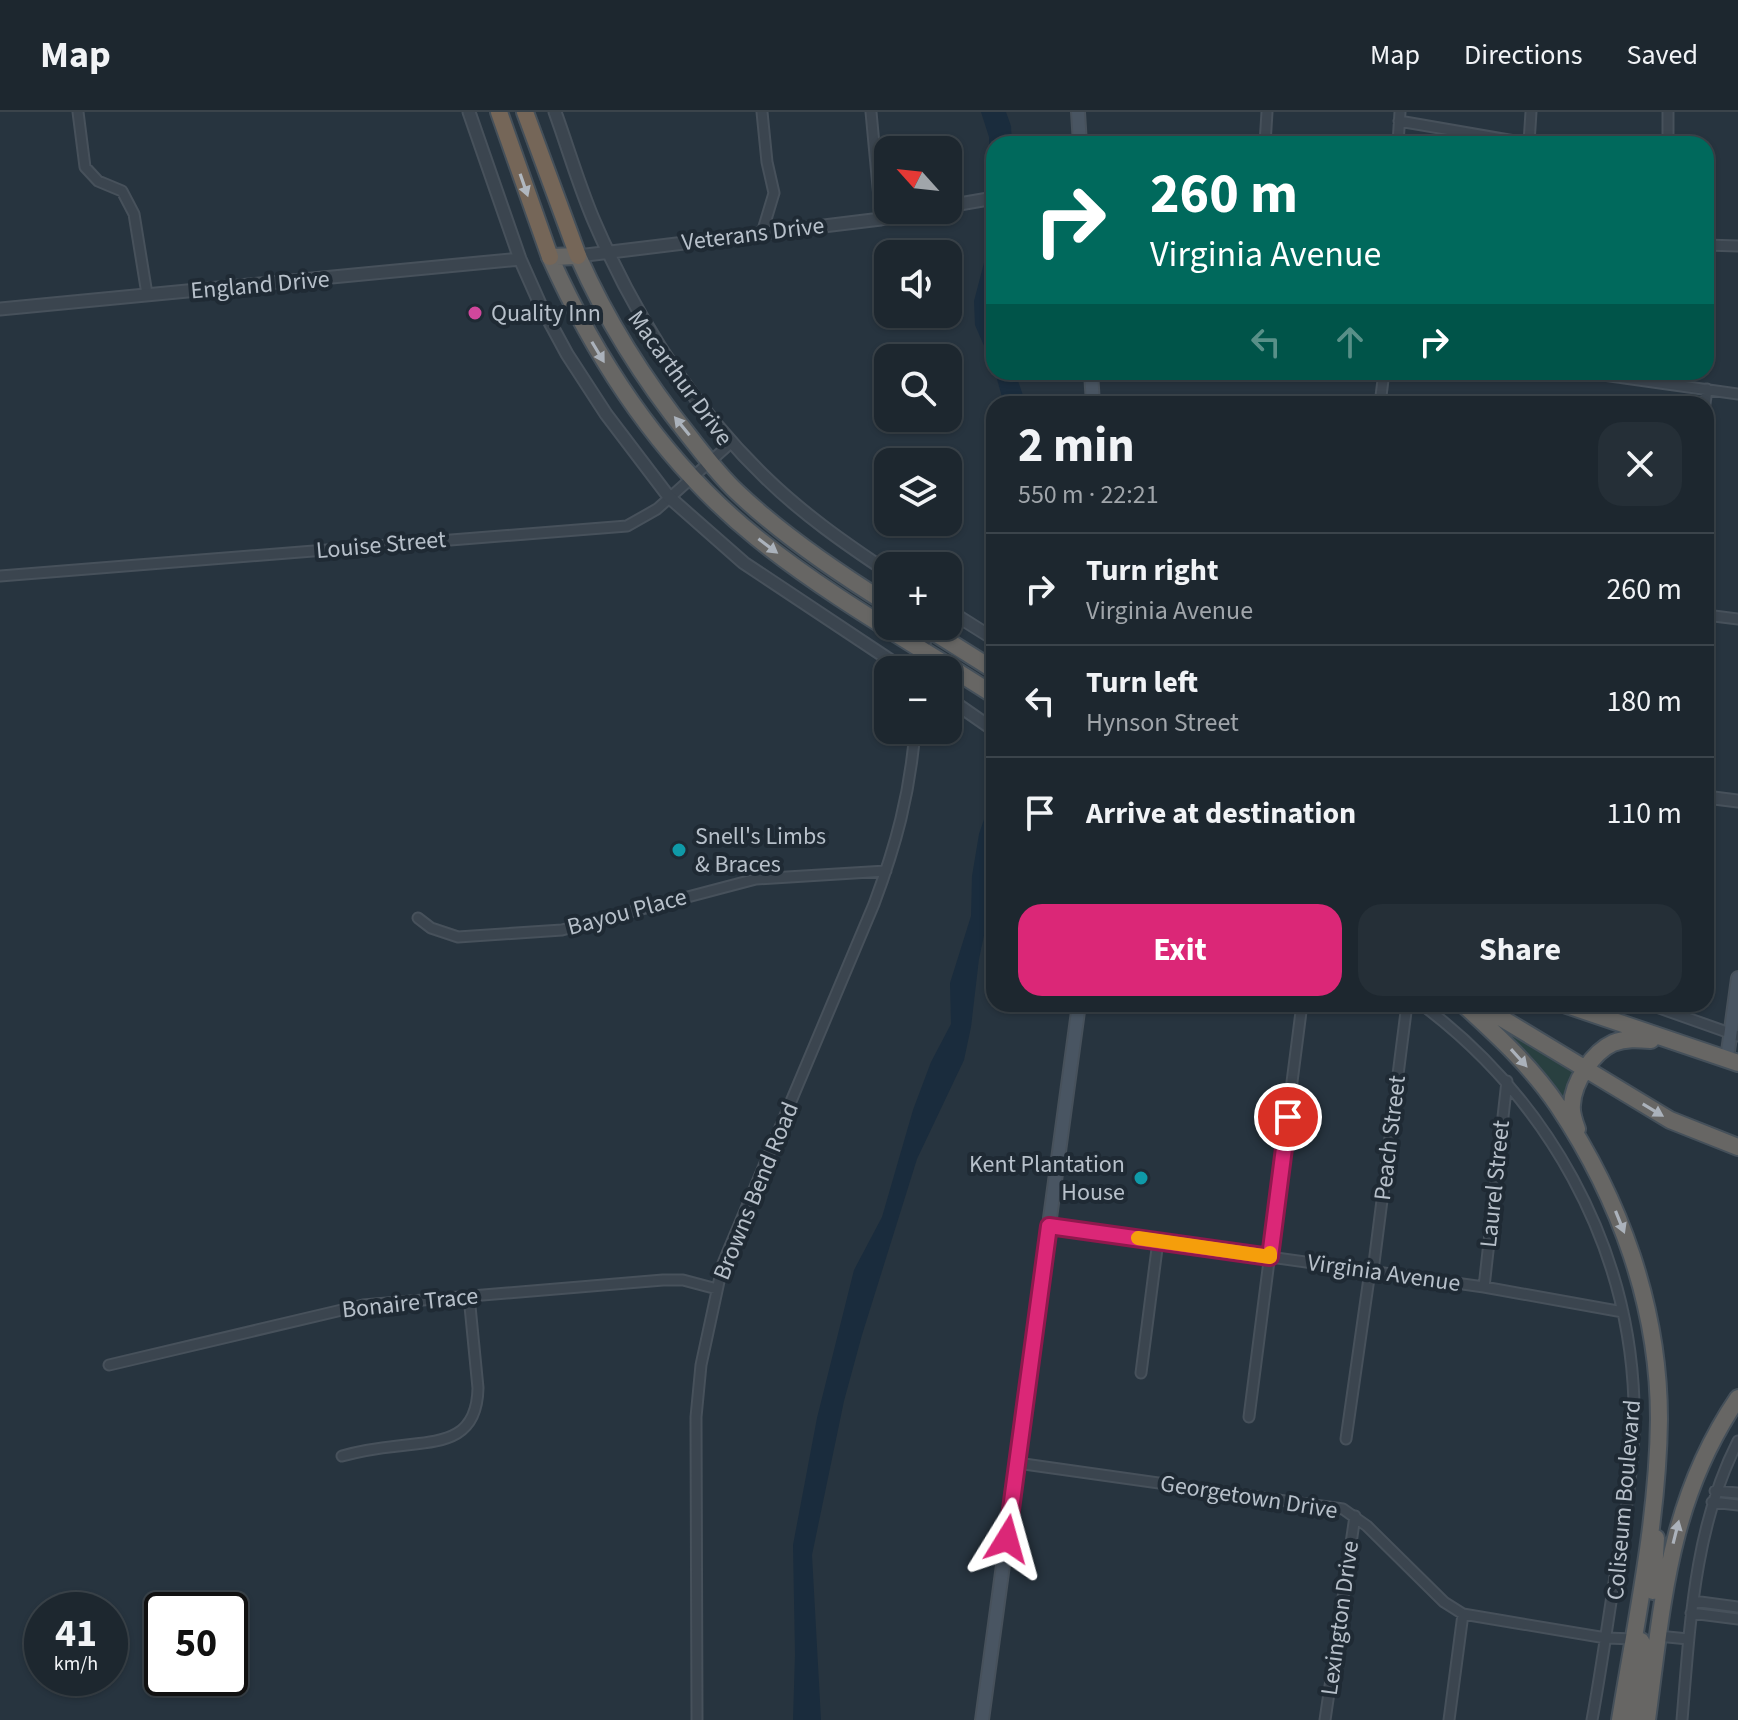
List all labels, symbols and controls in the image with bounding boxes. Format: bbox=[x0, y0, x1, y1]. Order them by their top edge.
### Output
text: Map bbox=[40, 28, 111, 82]
text: Map bbox=[1370, 35, 1420, 75]
text: Directions bbox=[1464, 35, 1583, 75]
text: Saved bbox=[1627, 35, 1698, 75]
north arrow bbox=[874, 136, 962, 224]
map controls bbox=[874, 136, 962, 744]
text: 260 m bbox=[1150, 155, 1298, 234]
icon: right bbox=[1018, 168, 1122, 272]
one-way arrow bbox=[518, 173, 531, 197]
street label: Veterans Drive bbox=[680, 208, 826, 260]
text: Virginia Avenue bbox=[1150, 229, 1381, 280]
button: sound bbox=[874, 240, 962, 328]
street label: England Drive bbox=[189, 261, 331, 309]
place label: Quality Inn bbox=[491, 296, 601, 331]
street label: Macarthur Drive bbox=[619, 303, 741, 453]
marker: Quality Inn bbox=[466, 304, 484, 322]
icon: left bbox=[1244, 320, 1288, 364]
icon: ahead bbox=[1328, 320, 1372, 364]
icon: right bbox=[1412, 320, 1456, 364]
one-way arrow bbox=[591, 341, 605, 363]
button: search bbox=[874, 344, 962, 432]
text: 2 min bbox=[1018, 412, 1135, 480]
one-way arrow bbox=[673, 416, 690, 437]
button: close bbox=[1598, 422, 1682, 506]
button: layers bbox=[874, 448, 962, 536]
text: 550 m · 22:21 bbox=[1018, 476, 1159, 513]
street label: Louise Street bbox=[315, 522, 447, 568]
one-way arrow bbox=[758, 538, 778, 554]
text: Turn right bbox=[1086, 549, 1218, 592]
button: + bbox=[874, 552, 962, 640]
icon: right bbox=[1018, 567, 1062, 611]
text: 260 m bbox=[1606, 568, 1682, 611]
text: Virginia Avenue bbox=[1086, 592, 1253, 629]
button: − bbox=[874, 656, 962, 744]
text: Turn left bbox=[1086, 661, 1198, 704]
icon: left bbox=[1018, 679, 1062, 723]
text: 180 m bbox=[1606, 680, 1682, 723]
text: Hynson Street bbox=[1086, 704, 1239, 741]
icon: arrive bbox=[1018, 791, 1062, 835]
text: Arrive at destination bbox=[1086, 792, 1356, 835]
text: 110 m bbox=[1606, 792, 1682, 835]
place label: Snell's Limbs & Braces bbox=[695, 819, 826, 882]
marker: Snell's Limbs & Braces bbox=[670, 841, 688, 859]
street label: Bayou Place bbox=[563, 879, 691, 945]
button: Exit bbox=[1018, 904, 1342, 996]
button: Share bbox=[1358, 904, 1682, 996]
one-way arrow bbox=[1509, 1049, 1527, 1068]
street label: Peach Street bbox=[1365, 1074, 1415, 1202]
pin bbox=[1254, 1083, 1322, 1151]
icon: arrive bbox=[1266, 1095, 1310, 1139]
street label: Browns Bend Road bbox=[704, 1097, 808, 1285]
one-way arrow bbox=[1642, 1103, 1664, 1117]
street label: Laurel Street bbox=[1471, 1119, 1519, 1249]
place label: Kent Plantation House bbox=[969, 1147, 1125, 1210]
marker: Kent Plantation House bbox=[1132, 1169, 1150, 1187]
one-way arrow bbox=[1613, 1210, 1626, 1234]
street label: Virginia Avenue bbox=[1305, 1245, 1463, 1301]
street label: Bonaire Trace bbox=[340, 1278, 480, 1328]
street label: Coliseum Boulevard bbox=[1598, 1398, 1650, 1602]
street label: Georgetown Drive bbox=[1158, 1466, 1340, 1528]
position arrow bbox=[965, 1497, 1049, 1581]
one-way arrow bbox=[1671, 1520, 1683, 1545]
street label: Lexington Drive bbox=[1312, 1538, 1368, 1698]
speed limit sign: 50 bbox=[144, 1592, 248, 1696]
text: 41 bbox=[55, 1605, 97, 1662]
text: km/h bbox=[54, 1650, 98, 1678]

